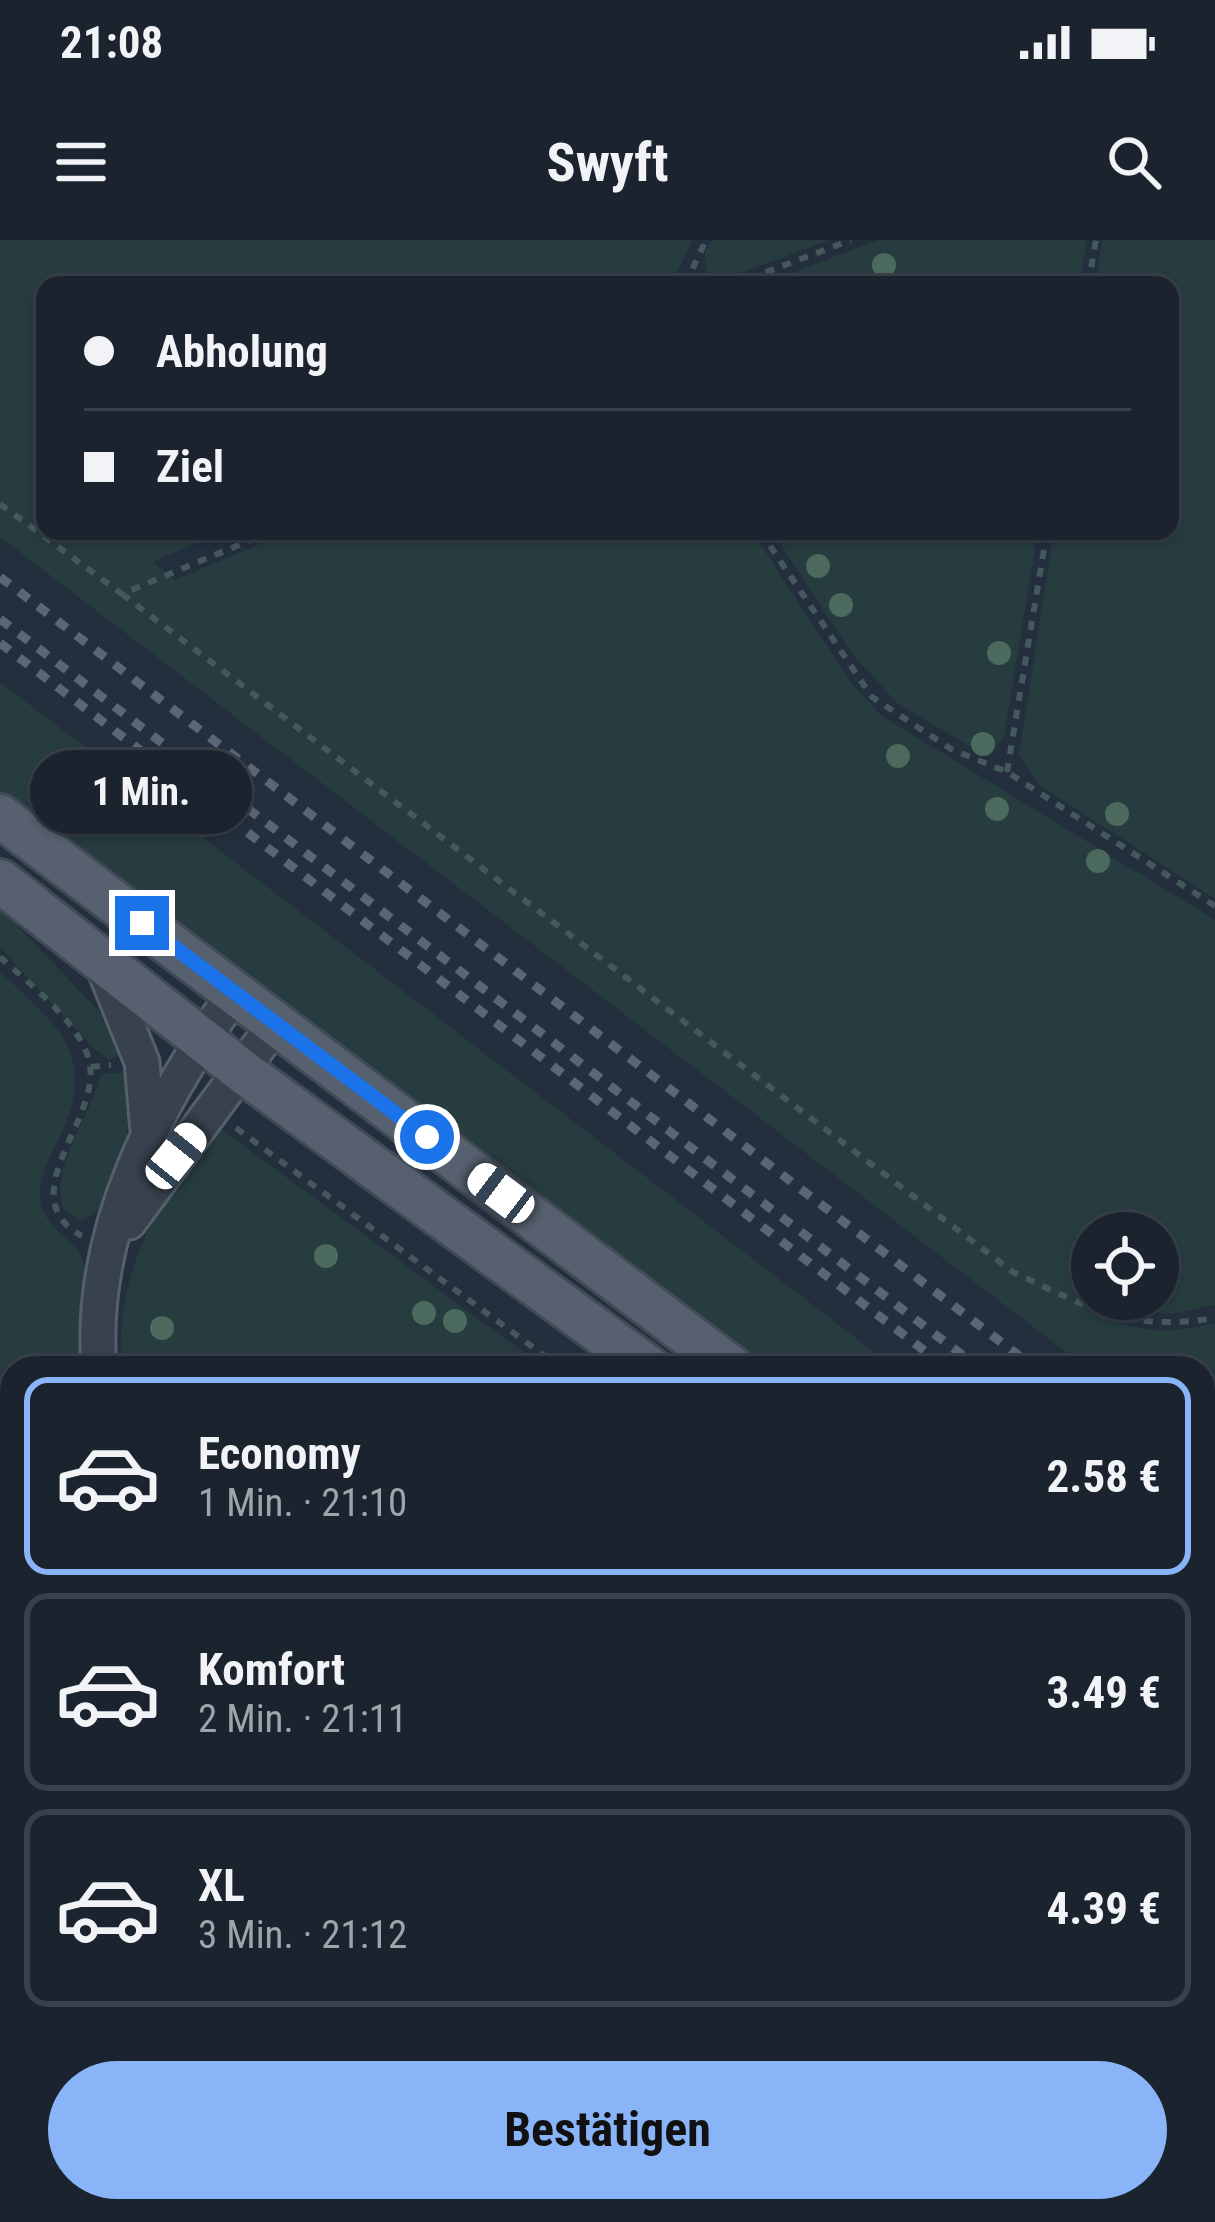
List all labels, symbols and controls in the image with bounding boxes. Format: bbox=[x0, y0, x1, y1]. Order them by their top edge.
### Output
text: 21:08 bbox=[60, 16, 163, 69]
icon: menu bbox=[48, 129, 114, 195]
icon: search bbox=[1101, 129, 1167, 195]
text: Swyft bbox=[547, 131, 668, 194]
text: Abholung bbox=[156, 325, 328, 378]
text: Ziel bbox=[156, 440, 224, 493]
callout: 1 Min. bbox=[31, 749, 253, 833]
text: 1 Min. bbox=[92, 769, 190, 815]
route end bbox=[115, 896, 169, 950]
route start bbox=[400, 1110, 454, 1164]
car bbox=[139, 1117, 213, 1195]
car bbox=[461, 1157, 541, 1229]
map controls bbox=[1071, 1212, 1179, 1320]
button: locate bbox=[1071, 1212, 1179, 1320]
icon: car bbox=[54, 1422, 162, 1530]
text: Economy bbox=[198, 1427, 361, 1480]
text: 2.58 € bbox=[1047, 1450, 1161, 1503]
text: 1 Min. · 21:10 bbox=[198, 1480, 407, 1526]
icon: car bbox=[54, 1638, 162, 1746]
text: Komfort bbox=[198, 1643, 345, 1696]
text: 3.49 € bbox=[1047, 1666, 1161, 1719]
text: 2 Min. · 21:11 bbox=[198, 1696, 407, 1742]
icon: car bbox=[54, 1854, 162, 1962]
text: XL bbox=[198, 1859, 245, 1912]
text: 4.39 € bbox=[1047, 1882, 1161, 1935]
text: 3 Min. · 21:12 bbox=[198, 1912, 407, 1958]
button: Bestätigen bbox=[48, 2061, 1167, 2199]

